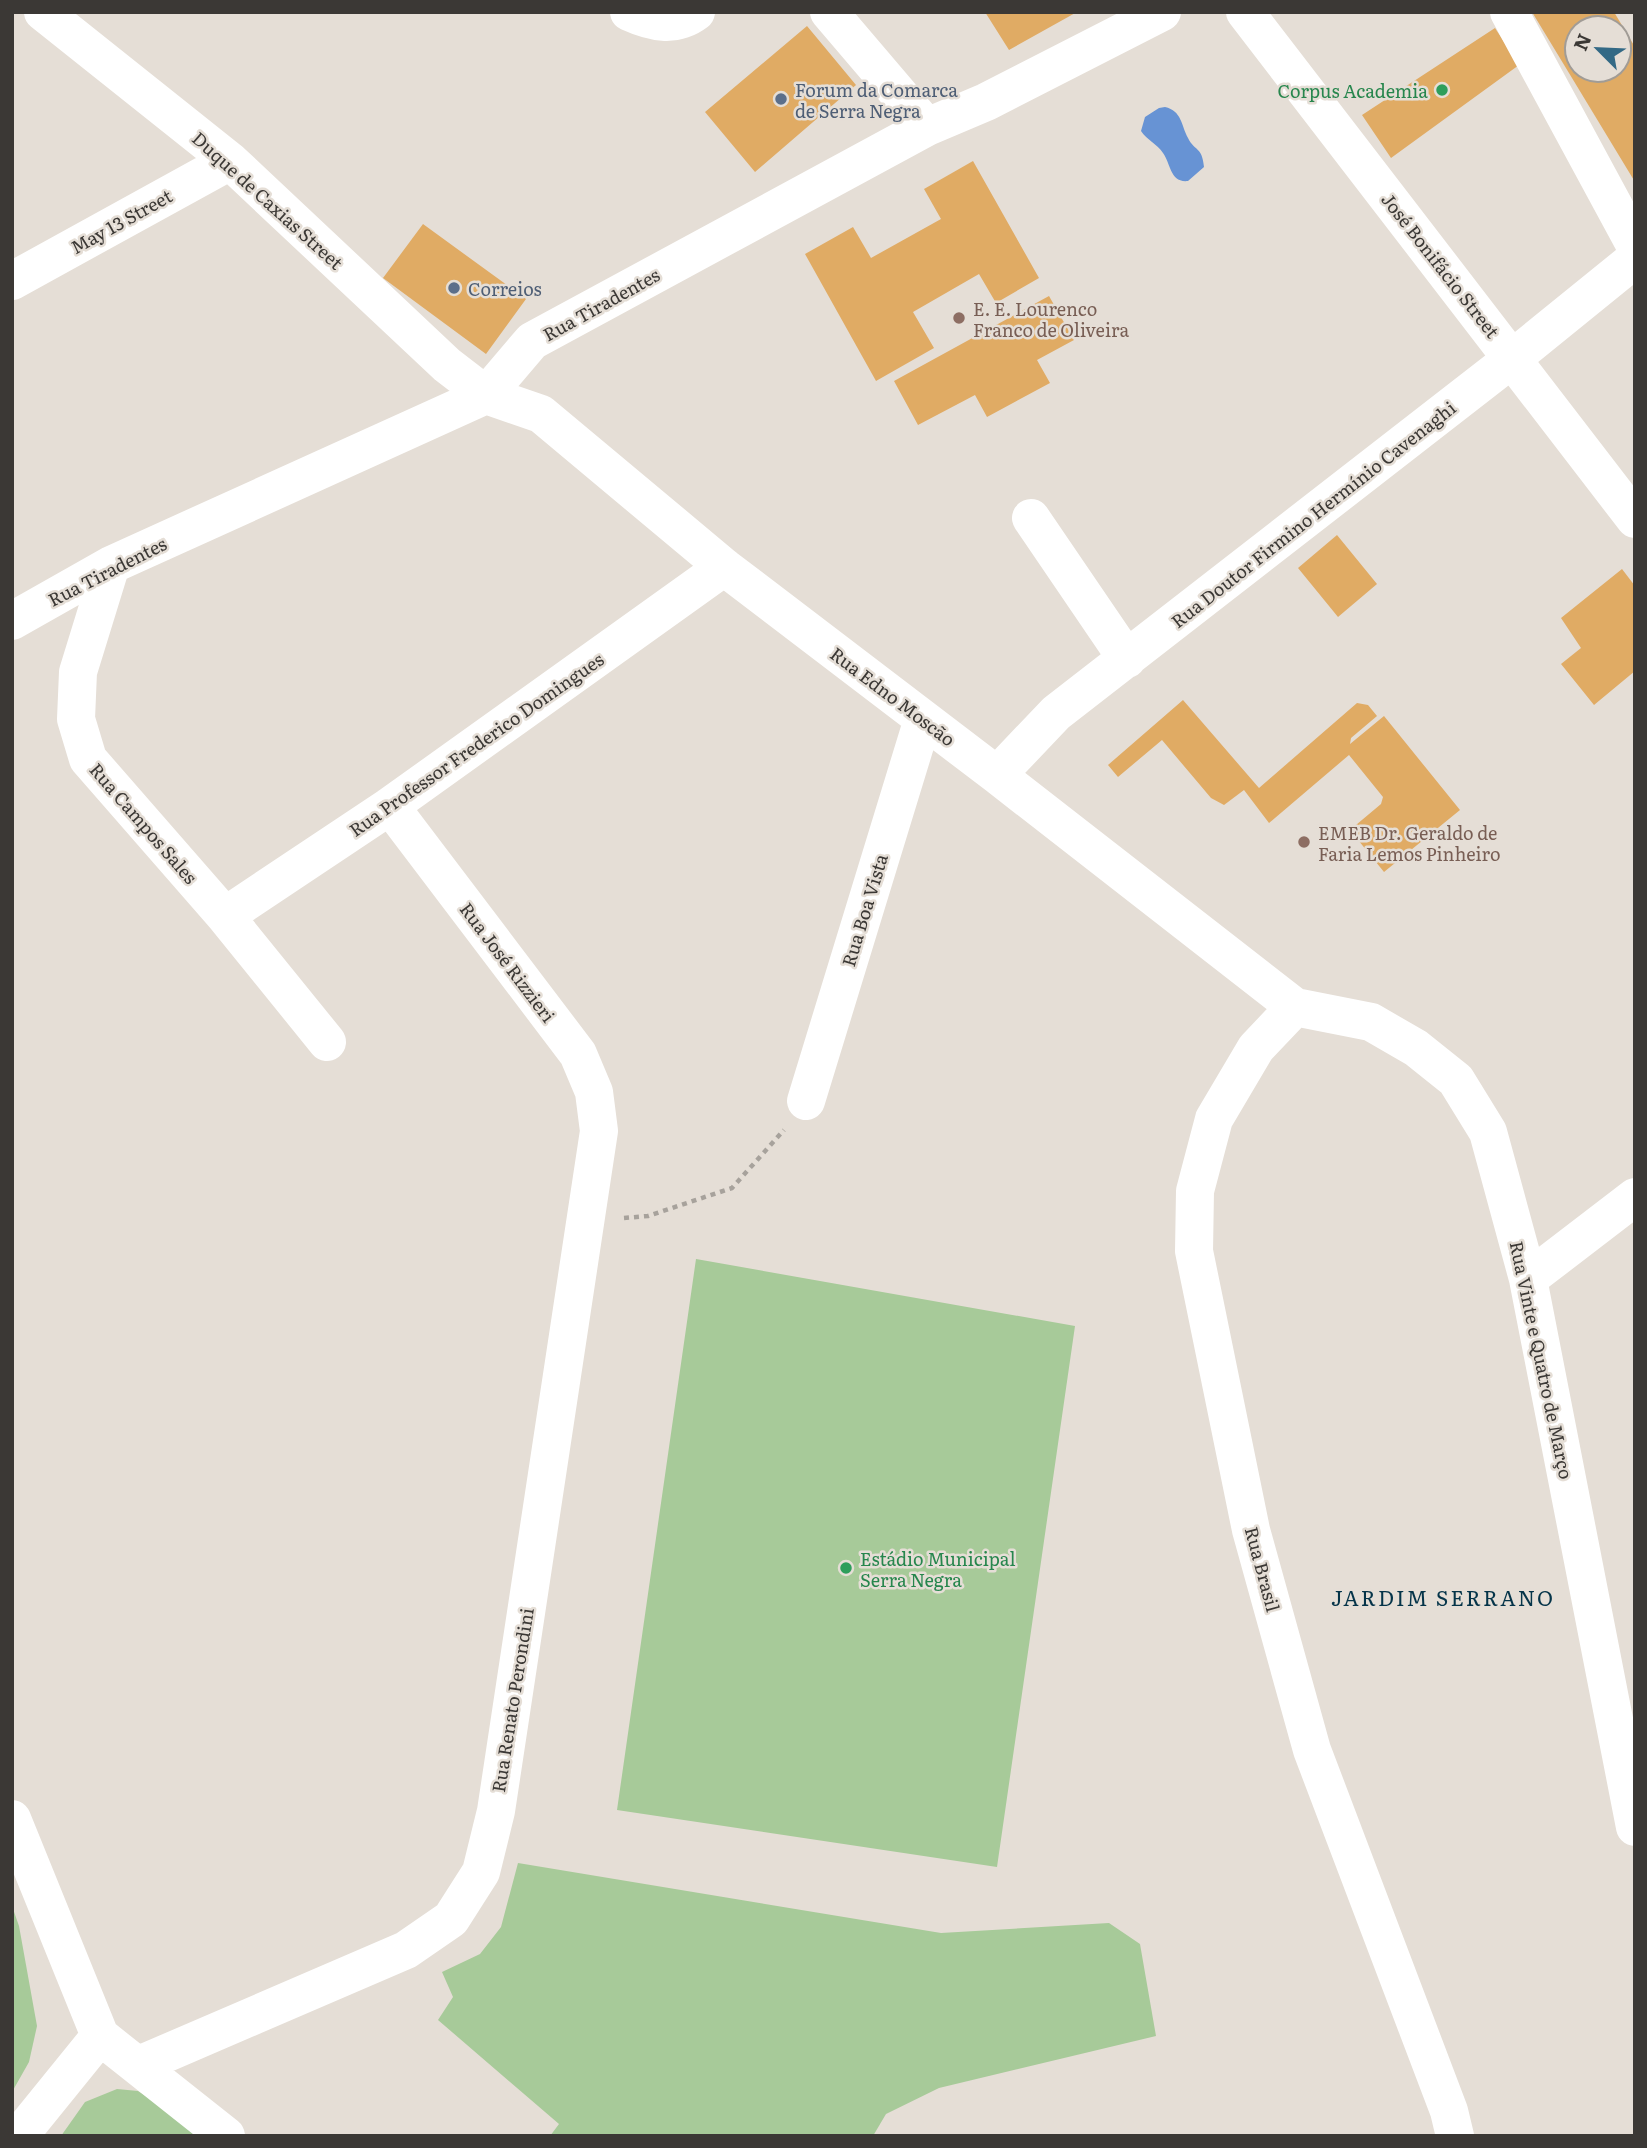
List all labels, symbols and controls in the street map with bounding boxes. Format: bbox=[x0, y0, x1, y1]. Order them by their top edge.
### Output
north arrow bbox=[1563, 14, 1633, 84]
text: N bbox=[1566, 29, 1598, 55]
place label: Forum da Comarca de Serra Negra bbox=[795, 76, 958, 124]
place label: Corpus Academia bbox=[1278, 77, 1428, 104]
marker: Corpus Academia bbox=[1434, 82, 1450, 98]
marker: Forum da Comarca de Serra Negra bbox=[773, 91, 789, 107]
street label: Duque de Caxias Street bbox=[187, 125, 350, 276]
street label: May 13 Street bbox=[65, 182, 177, 260]
street label: José Bonifácio Street bbox=[1376, 187, 1507, 344]
street label: Rua Tiradentes bbox=[538, 261, 664, 347]
place label: Correios bbox=[468, 275, 542, 302]
marker: Correios bbox=[446, 280, 462, 296]
place label: E. E. Lourenco Franco de Oliveira bbox=[973, 295, 1129, 343]
marker: E. E. Lourenco Franco de Oliveira bbox=[951, 310, 967, 326]
street label: Rua Doutor Firmino Hermínio Cavenaghi bbox=[1165, 394, 1461, 634]
street label: Rua Tiradentes bbox=[43, 529, 171, 613]
street label: Rua Edno Moscão bbox=[825, 640, 961, 752]
street label: Rua Professor Frederico Domingues bbox=[343, 645, 609, 843]
street label: Rua Campos Sales bbox=[84, 757, 204, 889]
place label: EMEB Dr. Geraldo de Faria Lemos Pinheiro bbox=[1318, 819, 1500, 867]
marker: EMEB Dr. Geraldo de Faria Lemos Pinheiro bbox=[1296, 834, 1312, 850]
street label: Rua Boa Vista bbox=[834, 850, 894, 970]
street label: Rua José Rizzieri bbox=[454, 896, 562, 1028]
street label: Rua Vinte e Quatro de Março bbox=[1504, 1238, 1580, 1482]
street label: Rua Brasil bbox=[1239, 1523, 1287, 1615]
place label: Estádio Municipal Serra Negra bbox=[860, 1545, 1016, 1593]
marker: Estádio Municipal Serra Negra bbox=[838, 1560, 854, 1576]
district label: JARDIM SERRANO bbox=[1331, 1581, 1555, 1612]
street label: Rua Renato Perondini bbox=[484, 1606, 540, 1794]

